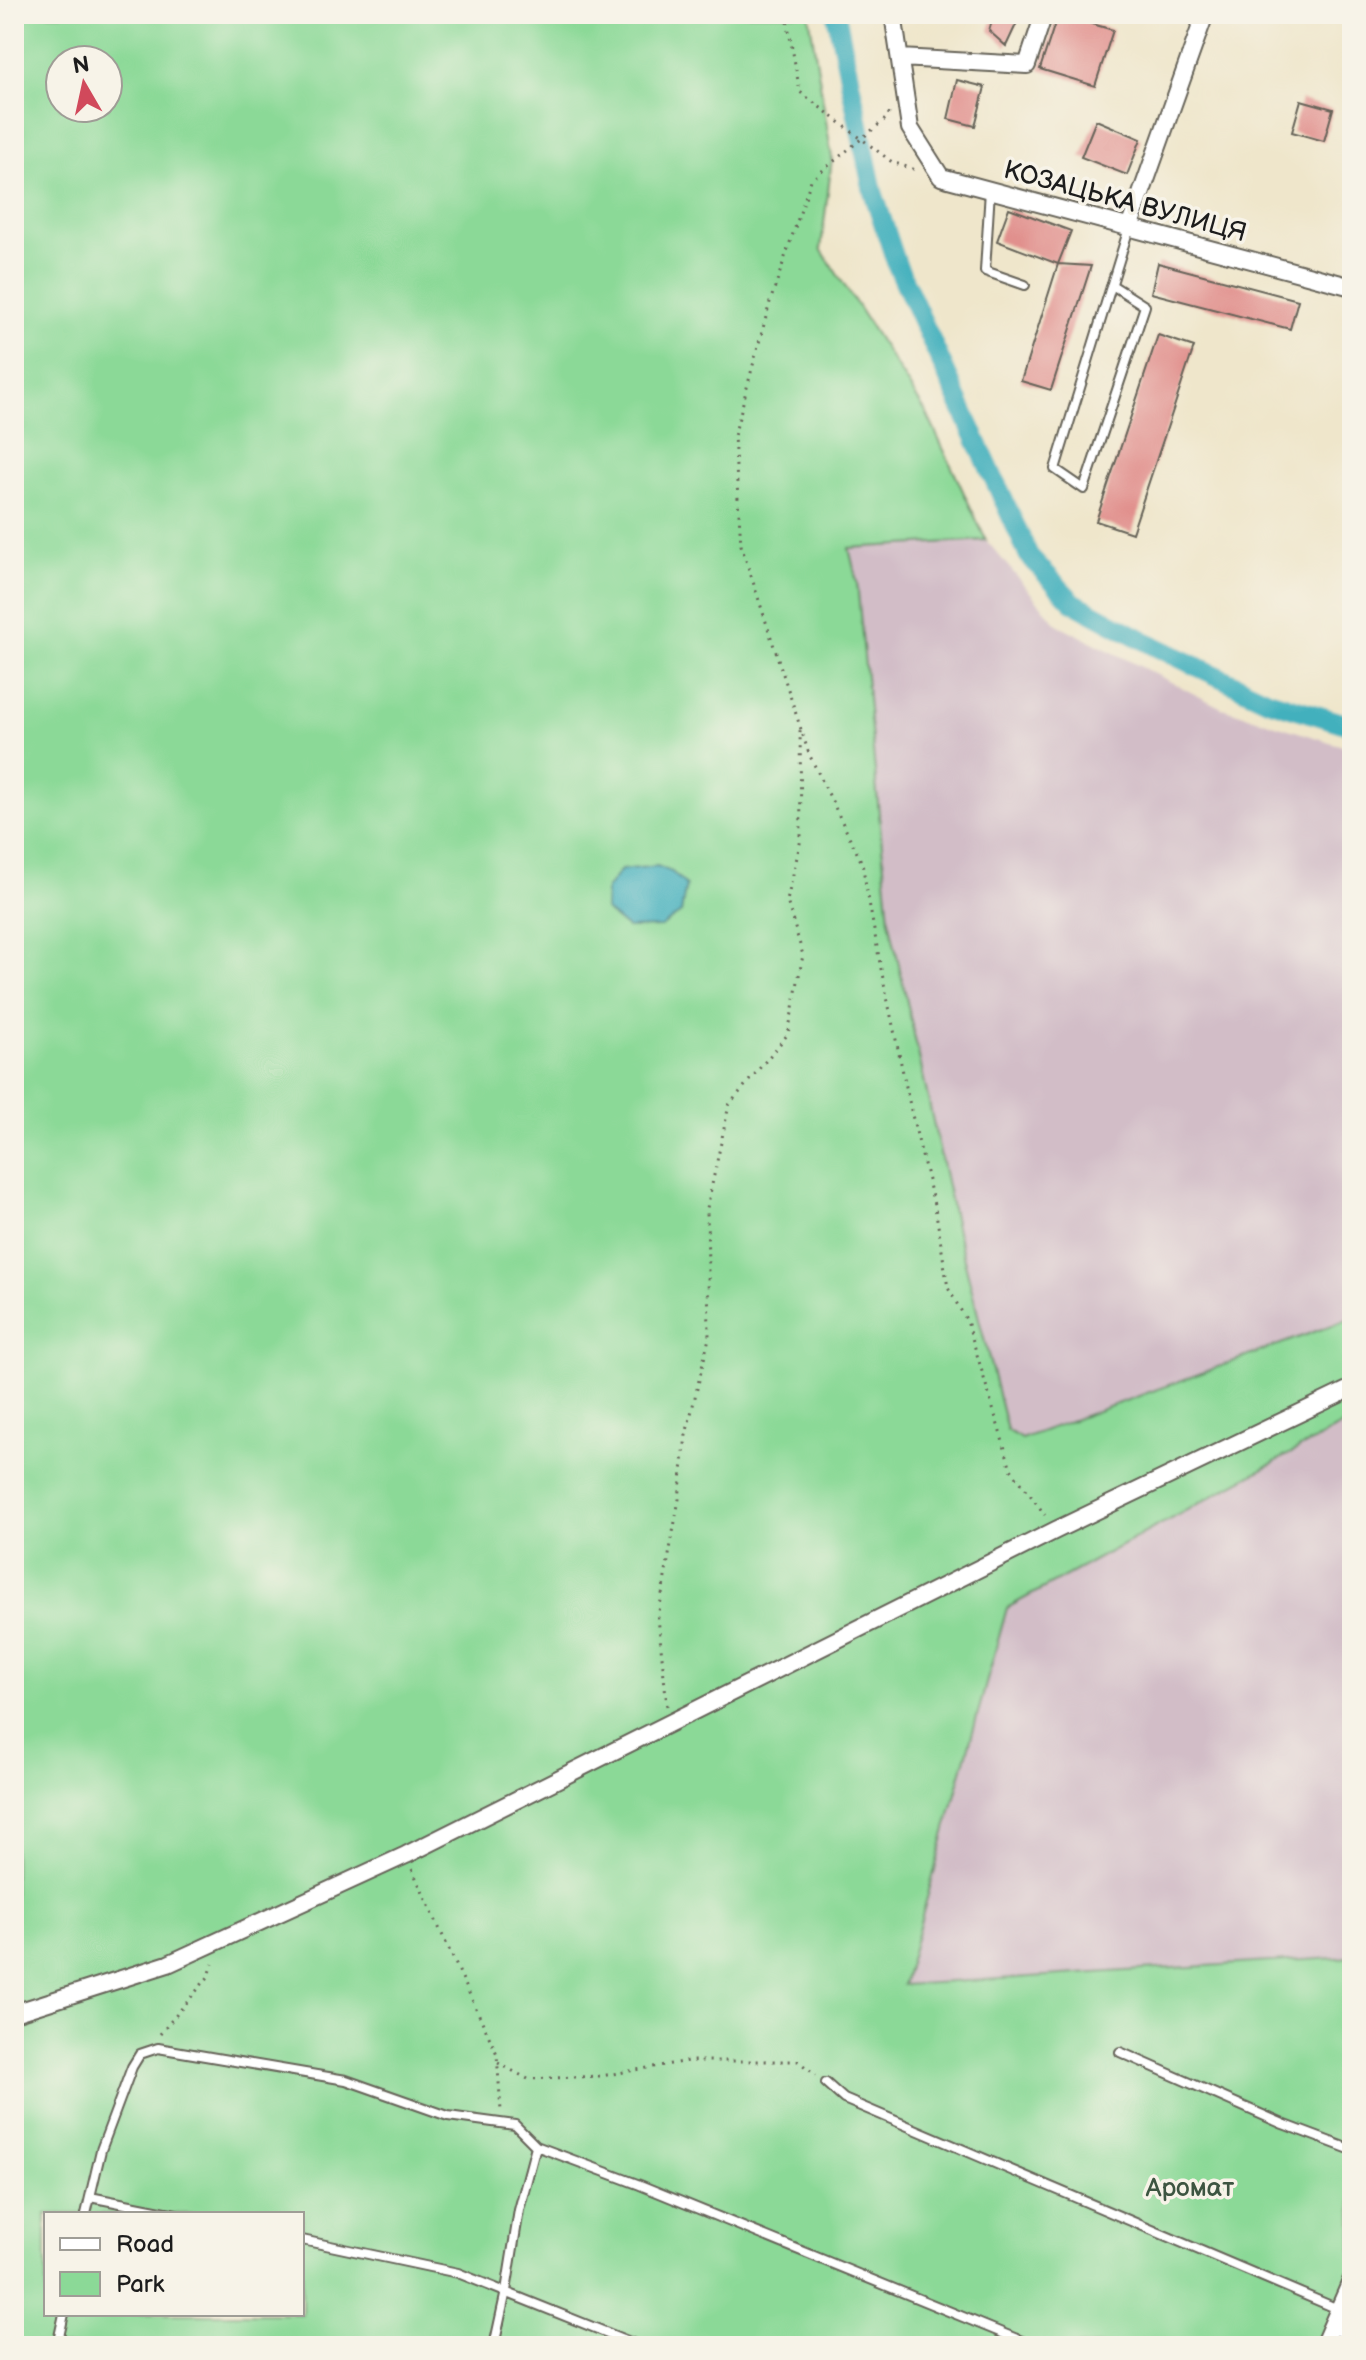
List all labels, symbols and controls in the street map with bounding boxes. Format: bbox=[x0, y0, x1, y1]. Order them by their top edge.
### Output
north arrow bbox=[44, 44, 124, 124]
text: N bbox=[71, 51, 91, 80]
street label: КОЗАЦЬКА ВУЛИЦЯ bbox=[1000, 155, 1250, 249]
park label: Аромат bbox=[1145, 2173, 1234, 2204]
legend bbox=[44, 2212, 304, 2316]
text: Road bbox=[116, 2230, 174, 2259]
text: Park bbox=[116, 2270, 164, 2299]

